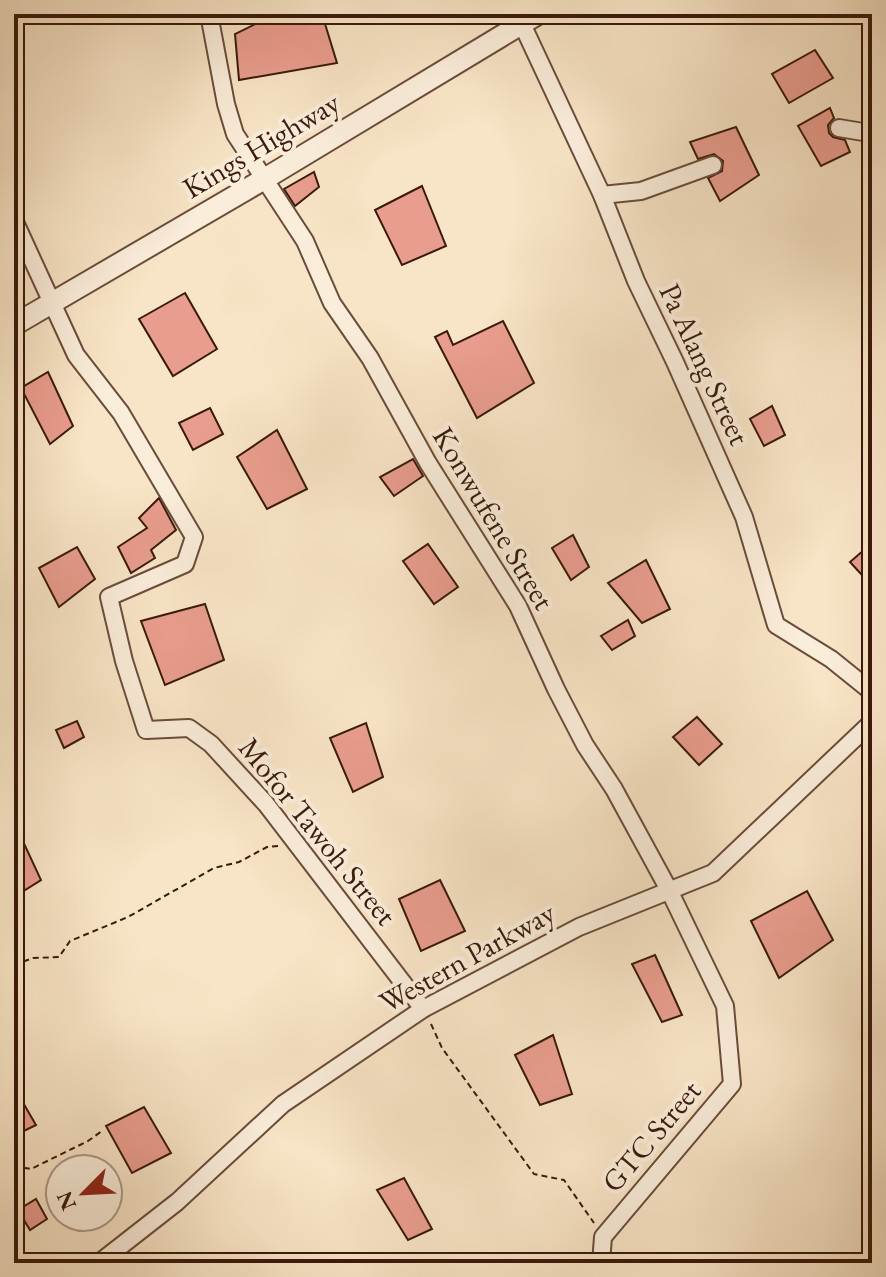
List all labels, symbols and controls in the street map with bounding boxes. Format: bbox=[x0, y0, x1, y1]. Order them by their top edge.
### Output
street label: Kings Highway bbox=[175, 82, 347, 207]
street label: Pa Alang Street bbox=[651, 277, 760, 452]
street label: Konwufene Street bbox=[424, 419, 564, 617]
street label: Mofor Tawoh Street bbox=[230, 729, 406, 933]
street label: Western Parkway bbox=[372, 892, 562, 1021]
street label: GTC Street bbox=[593, 1071, 710, 1200]
north arrow bbox=[44, 1153, 124, 1233]
text: N bbox=[49, 1187, 83, 1215]

